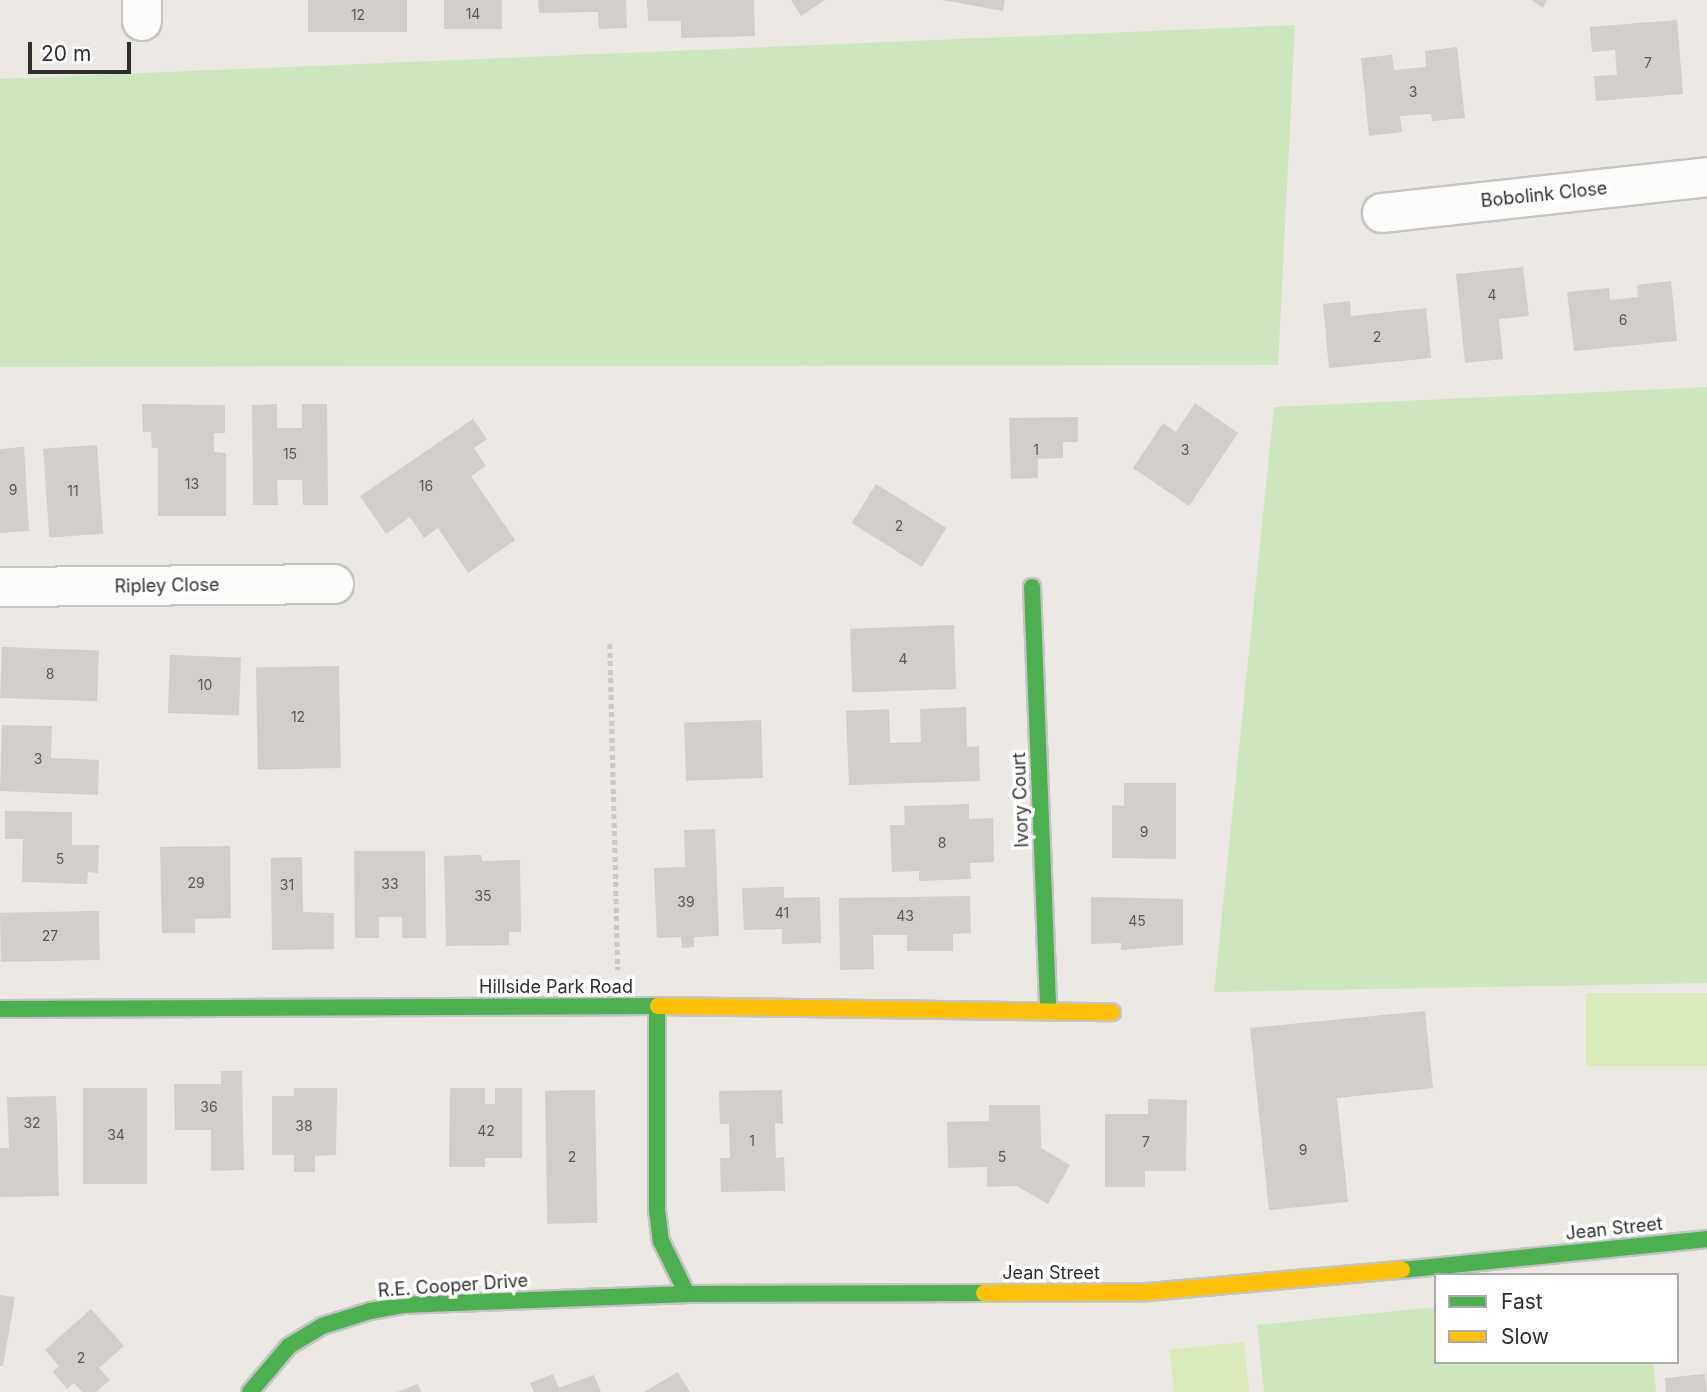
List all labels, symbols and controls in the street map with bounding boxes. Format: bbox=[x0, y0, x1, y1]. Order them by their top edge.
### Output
house number: 14 bbox=[466, 6, 480, 22]
house number: 12 bbox=[351, 7, 365, 23]
scale bar bbox=[32, 28, 135, 72]
text: 20 m bbox=[41, 41, 91, 66]
house number: 7 bbox=[1644, 55, 1652, 71]
house number: 3 bbox=[1409, 84, 1417, 100]
street label: Bobolink Close bbox=[1480, 178, 1608, 212]
house number: 4 bbox=[1487, 287, 1497, 303]
house number: 6 bbox=[1619, 312, 1627, 328]
house number: 2 bbox=[1373, 329, 1381, 345]
house number: 1 bbox=[1033, 442, 1039, 458]
house number: 3 bbox=[1181, 442, 1189, 458]
house number: 15 bbox=[283, 446, 297, 462]
house number: 13 bbox=[185, 476, 199, 492]
house number: 16 bbox=[419, 478, 433, 494]
house number: 9 bbox=[9, 482, 17, 498]
house number: 11 bbox=[67, 483, 79, 499]
house number: 2 bbox=[895, 518, 903, 534]
street label: Ripley Close bbox=[114, 574, 220, 598]
house number: 4 bbox=[898, 651, 908, 667]
house number: 8 bbox=[46, 666, 54, 682]
house number: 10 bbox=[198, 677, 212, 693]
house number: 12 bbox=[291, 709, 305, 725]
house number: 3 bbox=[34, 751, 42, 767]
street label: Ivory Court bbox=[1009, 752, 1033, 848]
house number: 9 bbox=[1140, 824, 1148, 840]
house number: 8 bbox=[938, 835, 946, 851]
house number: 5 bbox=[56, 851, 64, 867]
house number: 29 bbox=[187, 875, 205, 891]
house number: 33 bbox=[381, 876, 399, 892]
house number: 31 bbox=[280, 877, 294, 893]
house number: 35 bbox=[474, 888, 492, 904]
house number: 39 bbox=[677, 894, 695, 910]
house number: 41 bbox=[775, 905, 789, 921]
house number: 43 bbox=[896, 908, 914, 924]
house number: 45 bbox=[1128, 913, 1146, 929]
house number: 27 bbox=[42, 928, 58, 944]
street label: Hillside Park Road bbox=[479, 976, 633, 998]
house number: 36 bbox=[200, 1099, 218, 1115]
house number: 32 bbox=[23, 1115, 41, 1131]
house number: 38 bbox=[295, 1118, 313, 1134]
house number: 42 bbox=[477, 1123, 495, 1139]
house number: 34 bbox=[107, 1127, 125, 1143]
house number: 1 bbox=[749, 1133, 755, 1149]
house number: 7 bbox=[1142, 1134, 1150, 1150]
house number: 9 bbox=[1299, 1142, 1307, 1158]
house number: 2 bbox=[568, 1149, 576, 1165]
house number: 5 bbox=[998, 1149, 1006, 1165]
street label: Jean Street bbox=[1564, 1213, 1664, 1245]
street label: Jean Street bbox=[1002, 1262, 1100, 1284]
street label: R.E. Cooper Drive bbox=[377, 1270, 529, 1302]
legend bbox=[1434, 1273, 1679, 1364]
text: Fast bbox=[1501, 1289, 1543, 1314]
text: Slow bbox=[1501, 1324, 1549, 1349]
house number: 2 bbox=[77, 1350, 85, 1366]

